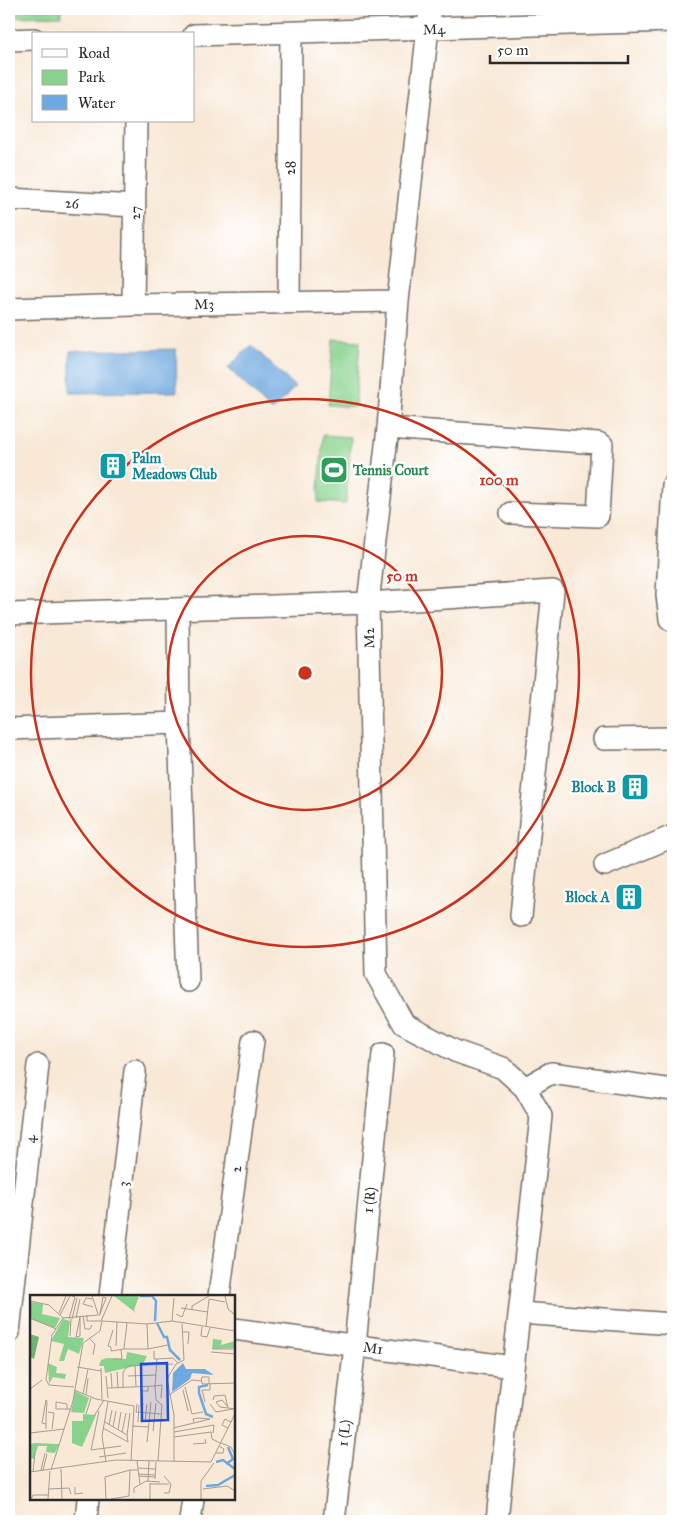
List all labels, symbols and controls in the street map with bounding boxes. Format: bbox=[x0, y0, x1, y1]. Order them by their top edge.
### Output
street label: M4 bbox=[423, 21, 447, 38]
legend bbox=[32, 32, 195, 122]
scale bar bbox=[490, 32, 627, 64]
text: 50 m bbox=[497, 41, 529, 59]
text: Road bbox=[78, 44, 110, 62]
text: Park bbox=[78, 68, 105, 86]
text: Water bbox=[78, 94, 115, 112]
street label: 28 bbox=[282, 161, 299, 175]
street label: 26 bbox=[64, 195, 80, 212]
street label: 27 bbox=[127, 206, 144, 220]
street label: M3 bbox=[194, 296, 214, 313]
place label: Palm Meadows Club bbox=[132, 450, 217, 483]
building icon: Palm Meadows Club bbox=[98, 451, 128, 481]
sports icon: Tennis Court bbox=[319, 455, 349, 485]
place label: Tennis Court bbox=[352, 462, 429, 479]
text: 100 m bbox=[479, 471, 519, 489]
text: 50 m bbox=[386, 567, 418, 585]
street label: M2 bbox=[361, 627, 378, 649]
centre of rings bbox=[296, 664, 314, 682]
building icon: Block B bbox=[620, 772, 650, 802]
place label: Block B bbox=[571, 779, 616, 796]
building icon: Block A bbox=[614, 882, 644, 912]
place label: Block A bbox=[565, 889, 611, 906]
street label: 4 bbox=[22, 1133, 39, 1144]
street label: 2 bbox=[228, 1165, 245, 1174]
street label: 3 bbox=[115, 1180, 132, 1188]
street label: 1 (R) bbox=[360, 1186, 380, 1214]
inset map bbox=[30, 1295, 235, 1500]
street label: M1 bbox=[362, 1339, 384, 1358]
street label: 1 (L) bbox=[334, 1419, 356, 1448]

